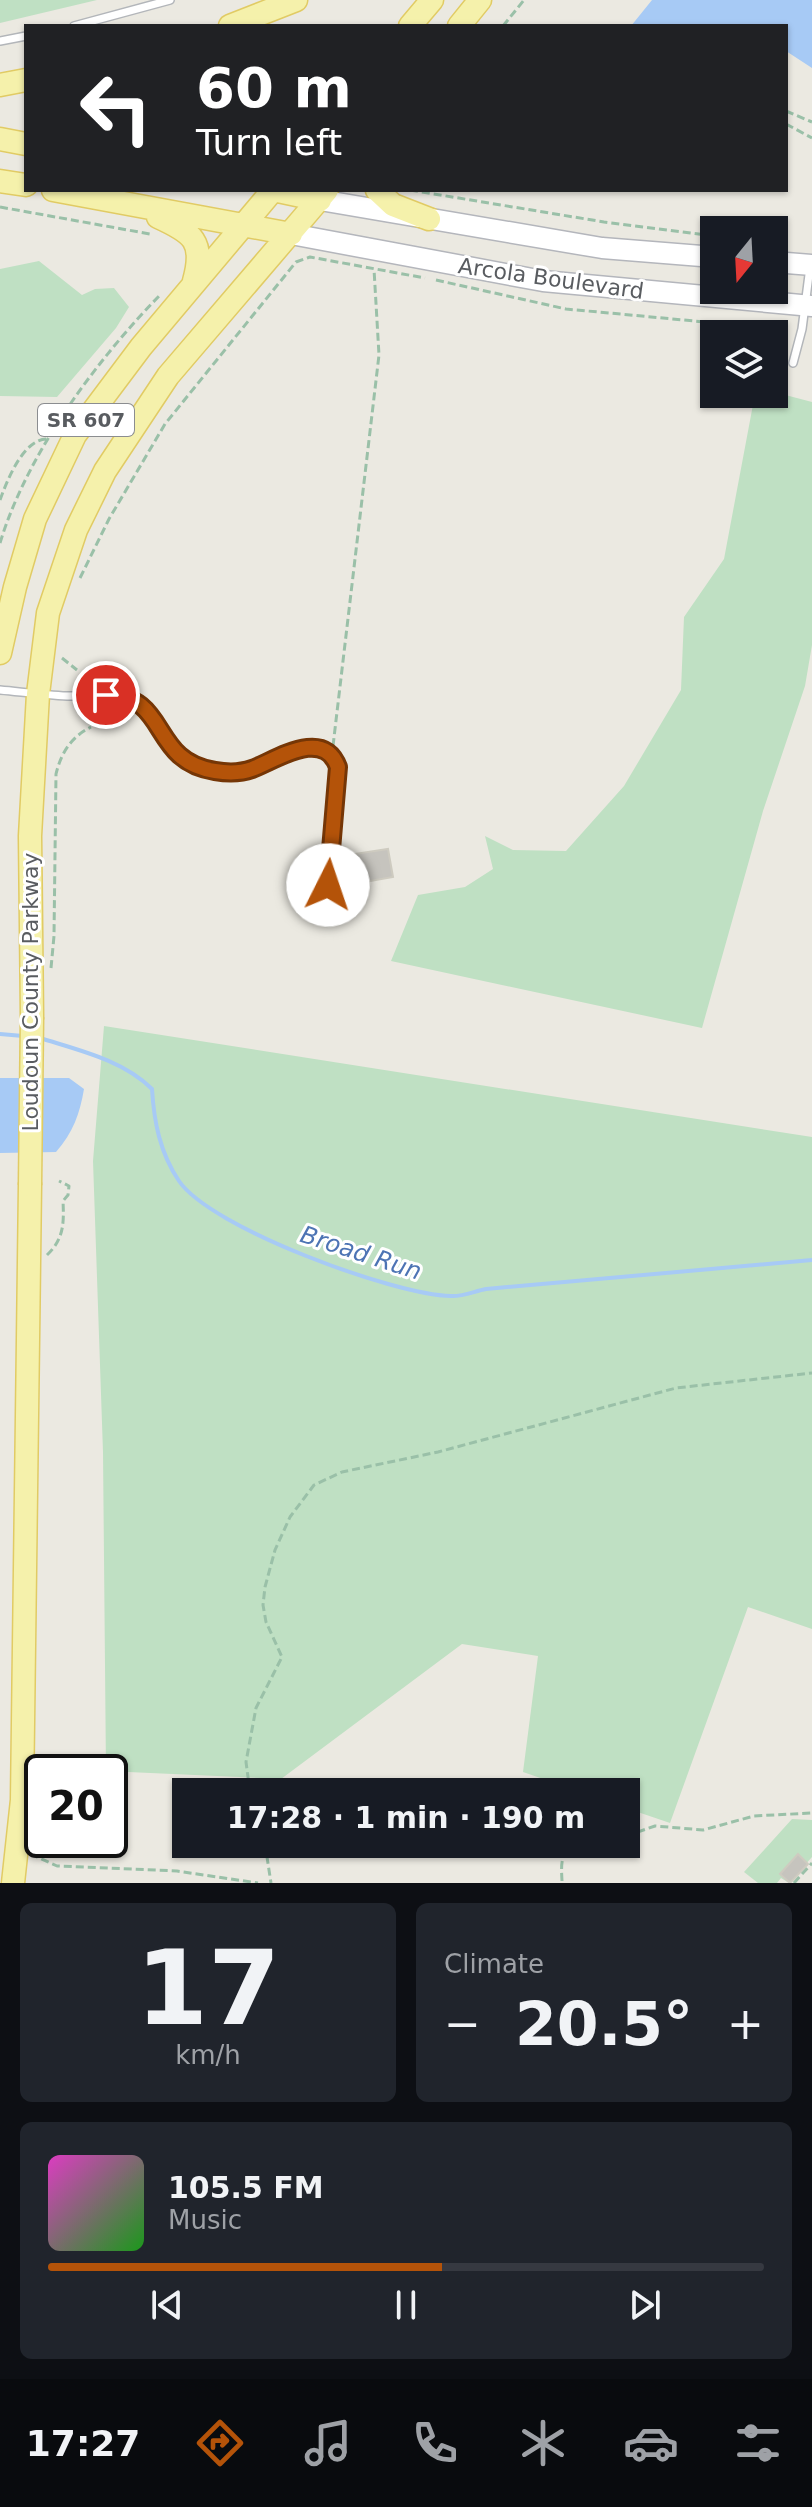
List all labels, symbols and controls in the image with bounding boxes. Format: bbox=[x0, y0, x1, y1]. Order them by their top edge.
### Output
text: 60 m bbox=[196, 55, 352, 120]
icon: left bbox=[64, 56, 168, 160]
text: Turn left bbox=[196, 122, 342, 163]
north arrow bbox=[700, 216, 788, 304]
map controls bbox=[700, 216, 788, 408]
street label: Arcola Boulevard bbox=[457, 253, 645, 304]
button: layers bbox=[700, 320, 788, 408]
road number: SR 607 bbox=[38, 404, 134, 436]
pin bbox=[72, 661, 140, 729]
icon: arrive bbox=[84, 673, 128, 717]
position arrow bbox=[286, 843, 370, 927]
street label: Loudoun County Parkway bbox=[18, 853, 43, 1131]
water label: Broad Run bbox=[297, 1220, 425, 1286]
speed limit sign: 20 bbox=[24, 1754, 128, 1858]
text: 17:28 · 1 min · 190 m bbox=[227, 1800, 585, 1835]
text: 17 bbox=[136, 1927, 280, 2049]
text: Climate bbox=[444, 1949, 544, 1979]
text: 20.5° bbox=[515, 1989, 693, 2059]
text: − bbox=[444, 1998, 481, 2049]
text: + bbox=[727, 1998, 764, 2049]
text: km/h bbox=[175, 2040, 241, 2070]
text: 105.5 FM bbox=[168, 2170, 324, 2205]
text: Music bbox=[168, 2205, 242, 2235]
icon: previous bbox=[145, 2283, 189, 2327]
icon: pause bbox=[384, 2283, 428, 2327]
icon: next bbox=[623, 2283, 667, 2327]
icon: directions bbox=[192, 2415, 248, 2471]
icon: music bbox=[300, 2415, 356, 2471]
icon: phone bbox=[407, 2415, 463, 2471]
icon: climate bbox=[515, 2415, 571, 2471]
icon: car bbox=[623, 2415, 679, 2471]
icon: filters bbox=[730, 2415, 786, 2471]
text: 17:27 bbox=[26, 2423, 140, 2464]

